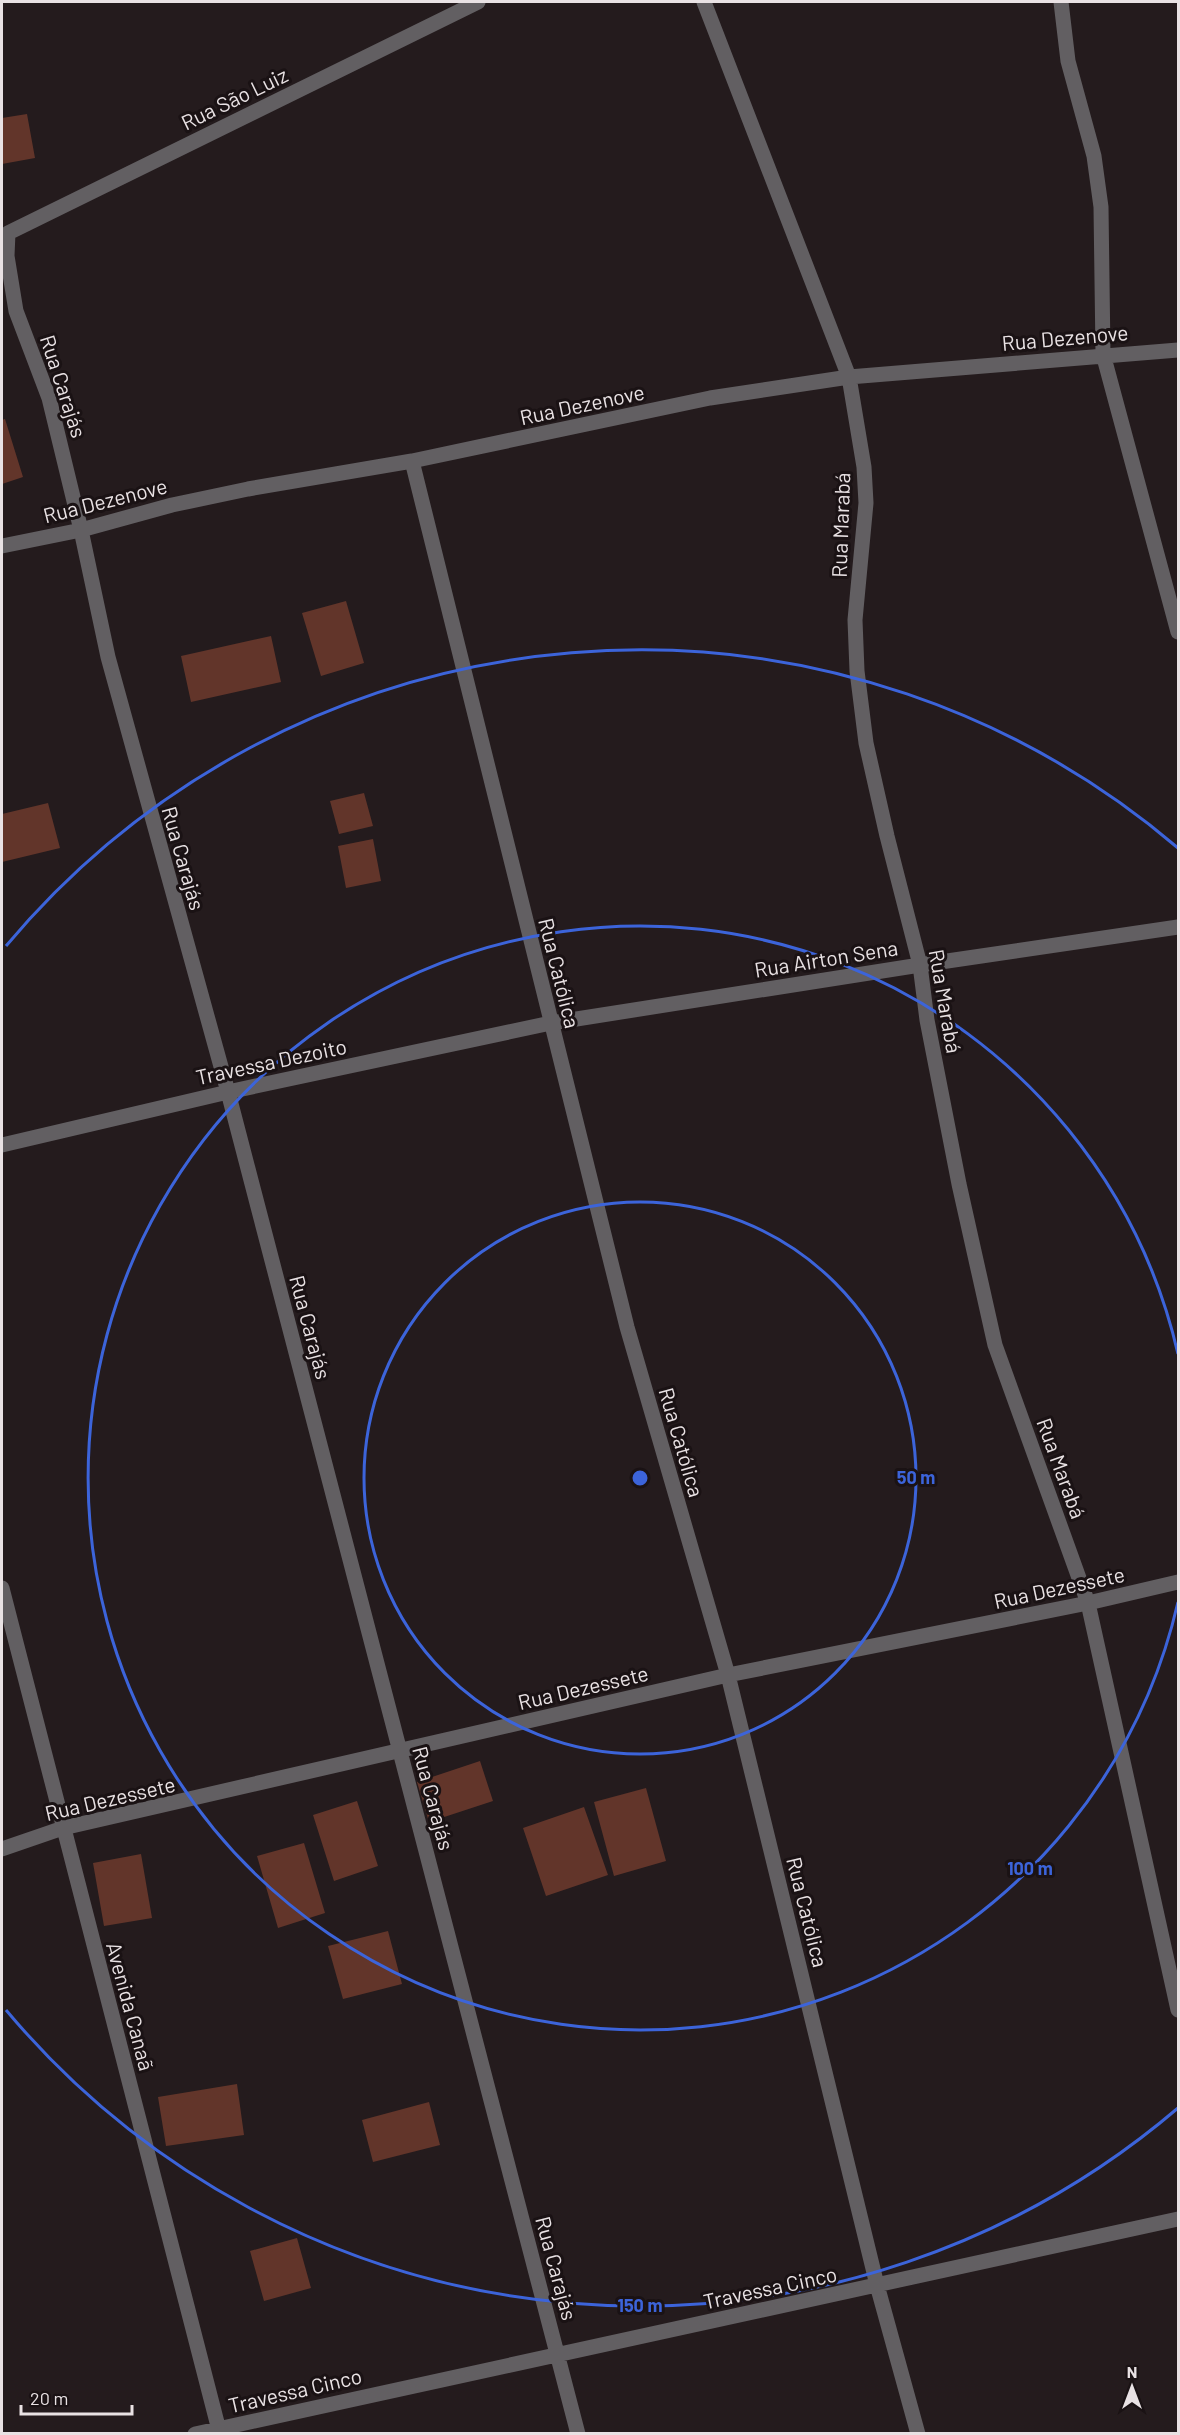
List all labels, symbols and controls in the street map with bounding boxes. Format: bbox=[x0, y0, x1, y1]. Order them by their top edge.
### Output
street label: Rua São Luiz bbox=[177, 61, 291, 135]
street label: Rua Dezenove bbox=[1001, 319, 1129, 355]
street label: Rua Carajás bbox=[36, 331, 92, 441]
street label: Rua Dezenove bbox=[517, 379, 647, 429]
street label: Rua Marabá bbox=[826, 472, 854, 578]
street label: Rua Dezenove bbox=[40, 473, 170, 527]
street label: Rua Carajás bbox=[157, 803, 211, 913]
street label: Rua Católica bbox=[534, 915, 586, 1031]
street label: Rua Airton Sena bbox=[752, 934, 900, 982]
street label: Rua Marabá bbox=[925, 947, 967, 1055]
street label: Travessa Dezoito bbox=[193, 1033, 349, 1089]
street label: Rua Carajás bbox=[285, 1272, 337, 1382]
street label: Rua Católica bbox=[654, 1384, 710, 1500]
street label: Rua Marabá bbox=[1032, 1414, 1092, 1522]
text: 50 m bbox=[897, 1466, 935, 1488]
centre of rings bbox=[630, 1468, 650, 1488]
street label: Rua Dezessete bbox=[991, 1561, 1127, 1613]
street label: Rua Dezessete bbox=[515, 1660, 651, 1714]
street label: Rua Carajás bbox=[408, 1743, 460, 1853]
street label: Rua Dezessete bbox=[42, 1771, 178, 1825]
street label: Rua Católica bbox=[782, 1854, 834, 1970]
text: 100 m bbox=[1007, 1857, 1053, 1879]
street label: Avenida Canaã bbox=[102, 1939, 160, 2073]
street label: Rua Carajás bbox=[531, 2213, 583, 2323]
street label: Travessa Cinco bbox=[701, 2261, 839, 2313]
text: 150 m bbox=[618, 2294, 662, 2316]
north arrow bbox=[1102, 2357, 1162, 2417]
text: N bbox=[1127, 2362, 1137, 2381]
street label: Travessa Cinco bbox=[226, 2363, 364, 2417]
scale bar bbox=[21, 2378, 132, 2416]
text: 20 m bbox=[30, 2387, 68, 2409]

